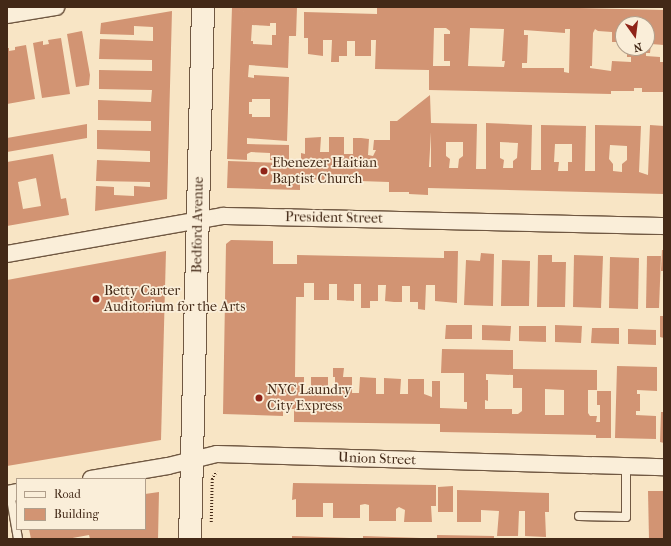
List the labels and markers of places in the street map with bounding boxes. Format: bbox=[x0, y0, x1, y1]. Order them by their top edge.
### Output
place label: Ebenezer Haitian Baptist Church bbox=[272, 155, 377, 188]
marker: Ebenezer Haitian Baptist Church bbox=[259, 166, 269, 176]
place label: Betty Carter Auditorium for the Arts bbox=[104, 283, 245, 316]
marker: Betty Carter Auditorium for the Arts bbox=[91, 294, 101, 304]
place label: NYC Laundry City Express bbox=[267, 382, 351, 414]
marker: NYC Laundry City Express bbox=[254, 393, 264, 403]

